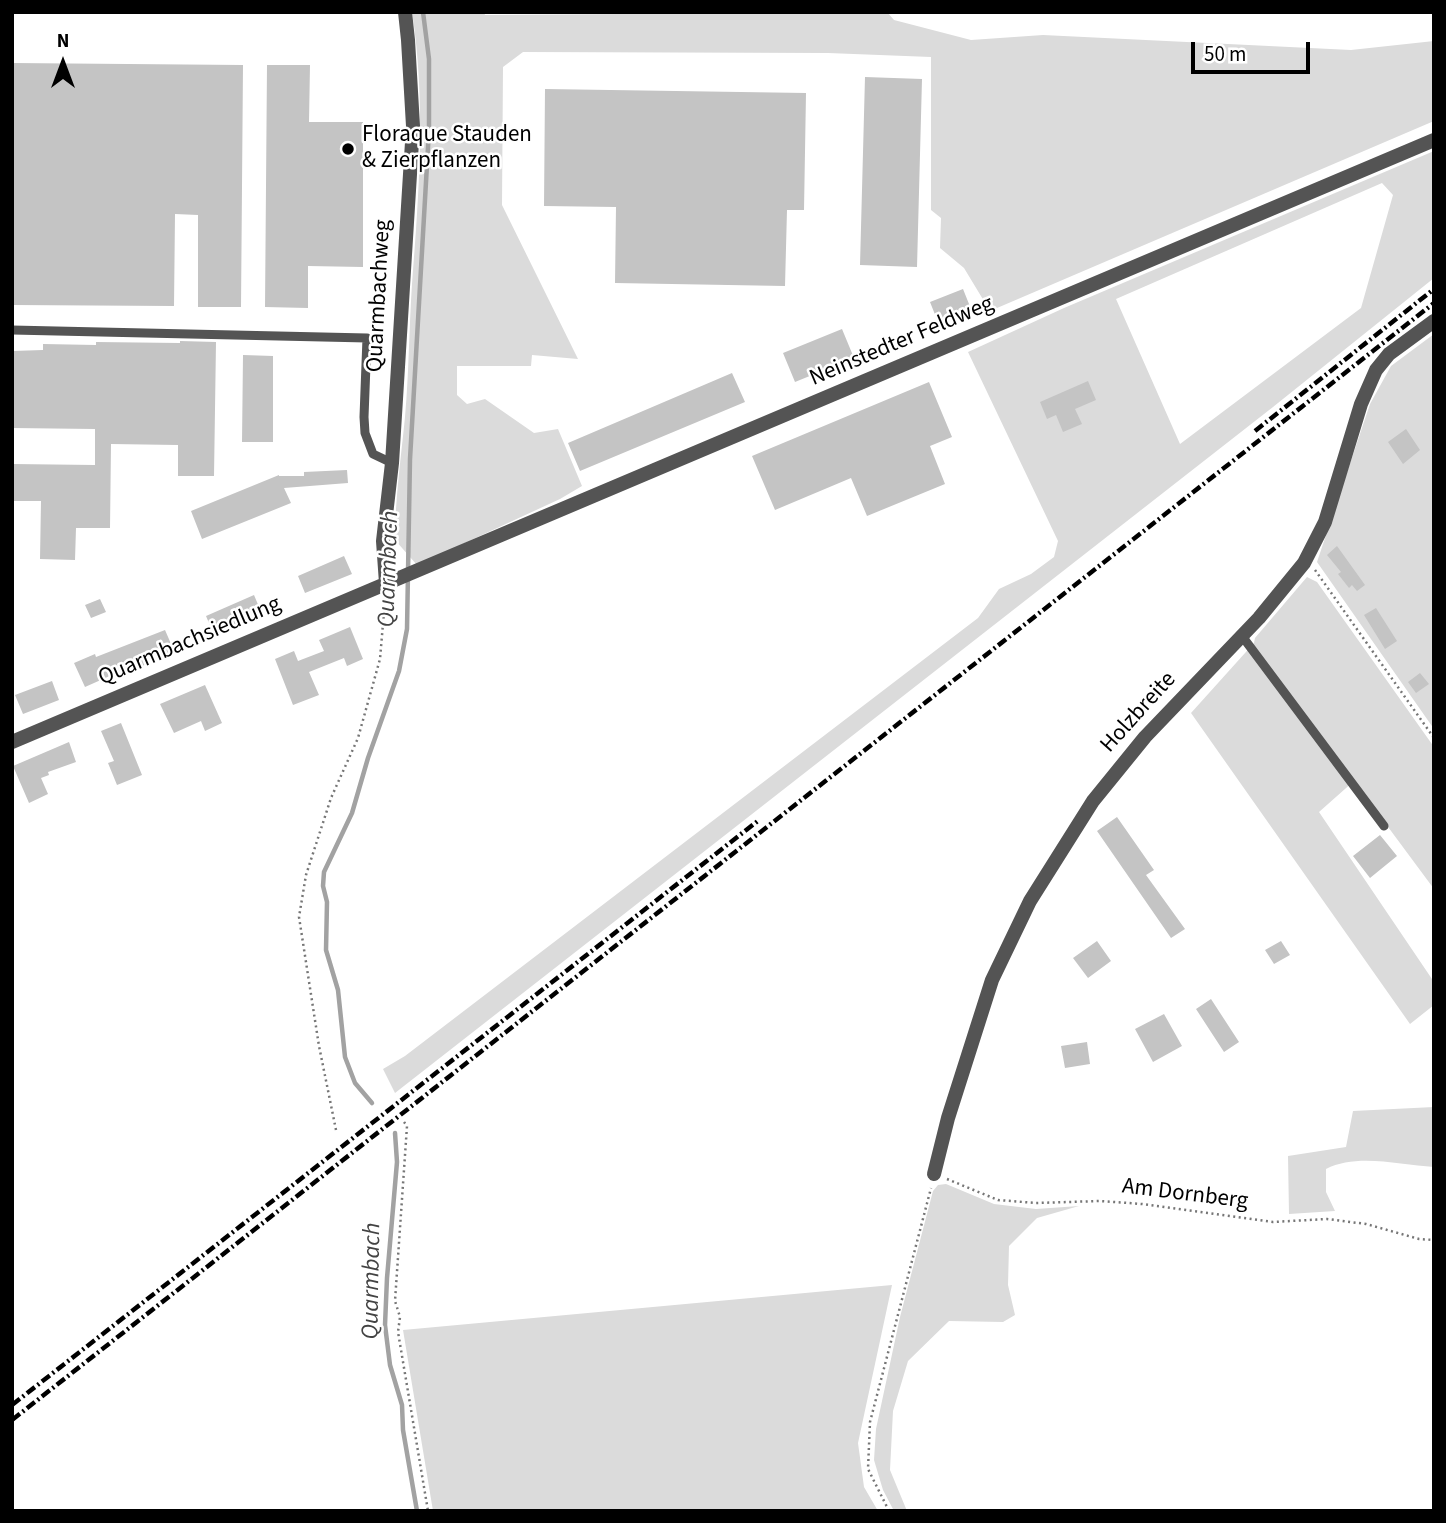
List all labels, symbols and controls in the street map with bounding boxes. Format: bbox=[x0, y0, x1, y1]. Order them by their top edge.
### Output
north arrow bbox=[28, 28, 98, 98]
text: N bbox=[57, 28, 69, 55]
scale bar bbox=[1194, 28, 1313, 72]
text: 50 m bbox=[1204, 39, 1246, 69]
place label: Floraque Stauden & Zierpflanzen bbox=[362, 122, 532, 176]
marker: Floraque Stauden & Zierpflanzen bbox=[340, 141, 356, 157]
street label: Quarmbachweg bbox=[362, 219, 398, 373]
street label: Neinstedter Feldweg bbox=[806, 291, 998, 393]
water label: Quarmbach bbox=[374, 510, 406, 628]
street label: Quarmbachsiedlung bbox=[95, 591, 285, 693]
street label: Holzbreite bbox=[1095, 667, 1183, 759]
street label: Am Dornberg bbox=[1120, 1174, 1250, 1216]
water label: Quarmbach bbox=[358, 1222, 388, 1340]

